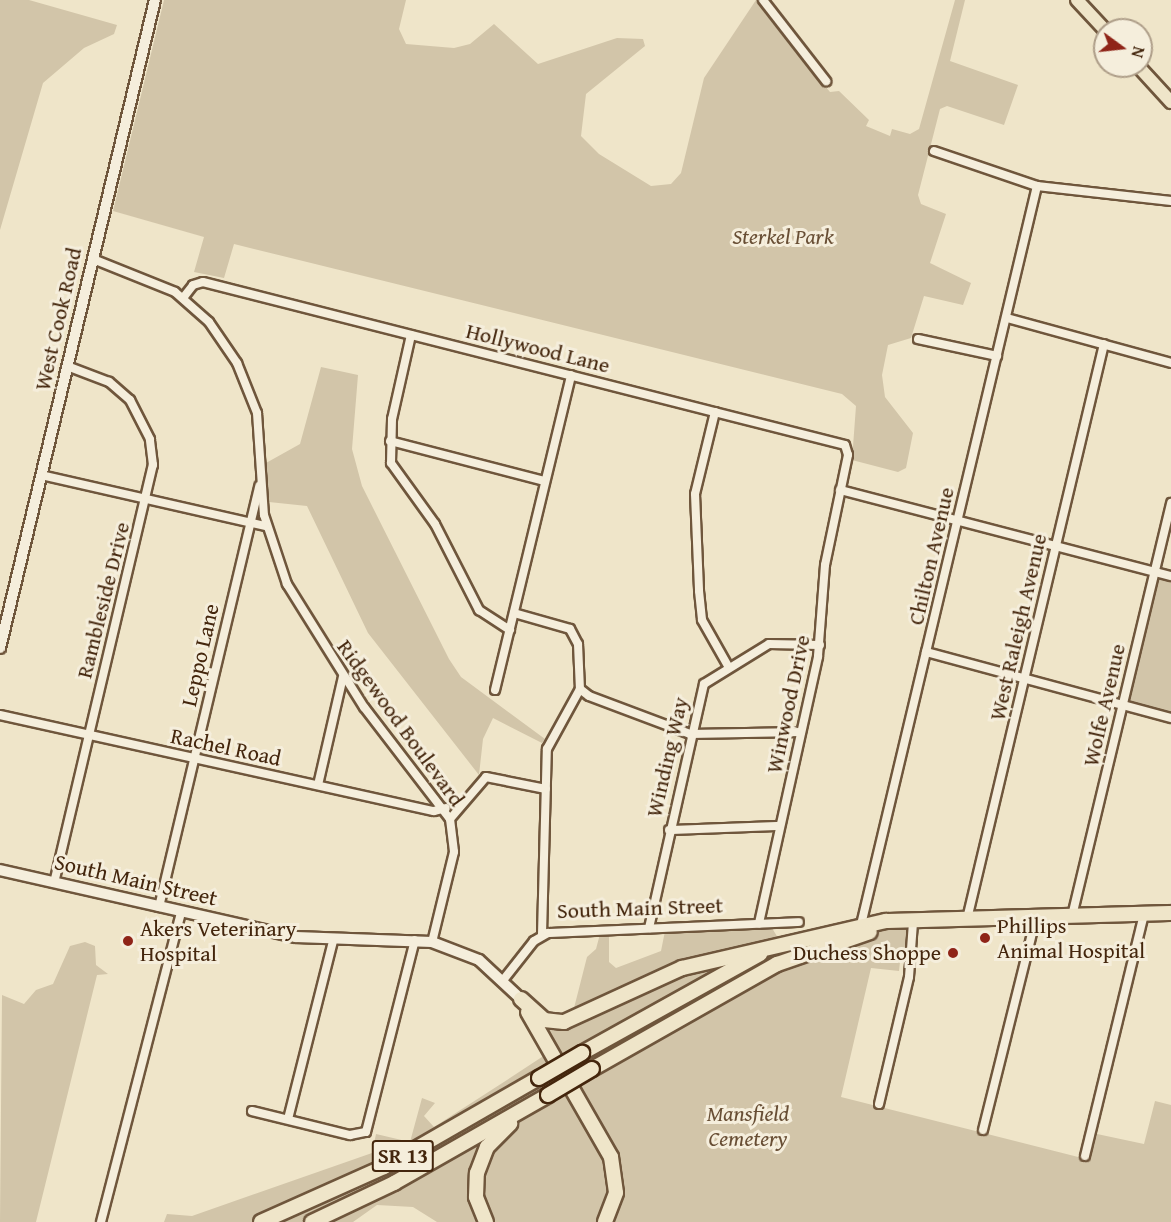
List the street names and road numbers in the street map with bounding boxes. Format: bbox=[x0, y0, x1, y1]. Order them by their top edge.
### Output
street label: West Cook Road bbox=[29, 245, 87, 393]
street label: Hollywood Lane bbox=[463, 317, 613, 379]
street label: Chilton Avenue bbox=[902, 485, 960, 627]
street label: Rambleside Drive bbox=[71, 519, 135, 681]
street label: West Raleigh Avenue bbox=[984, 531, 1052, 723]
street label: Leppo Lane bbox=[175, 601, 225, 709]
street label: Winwood Drive bbox=[760, 632, 816, 776]
street label: Ridgewood Boulevard bbox=[332, 634, 470, 812]
street label: Wolfe Avenue bbox=[1077, 641, 1131, 769]
street label: Winding Way bbox=[640, 694, 694, 820]
street label: Rachel Road bbox=[168, 722, 284, 772]
street label: South Main Street bbox=[52, 848, 220, 912]
street label: South Main Street bbox=[556, 892, 724, 924]
road number: SR 13 bbox=[372, 1138, 434, 1174]

